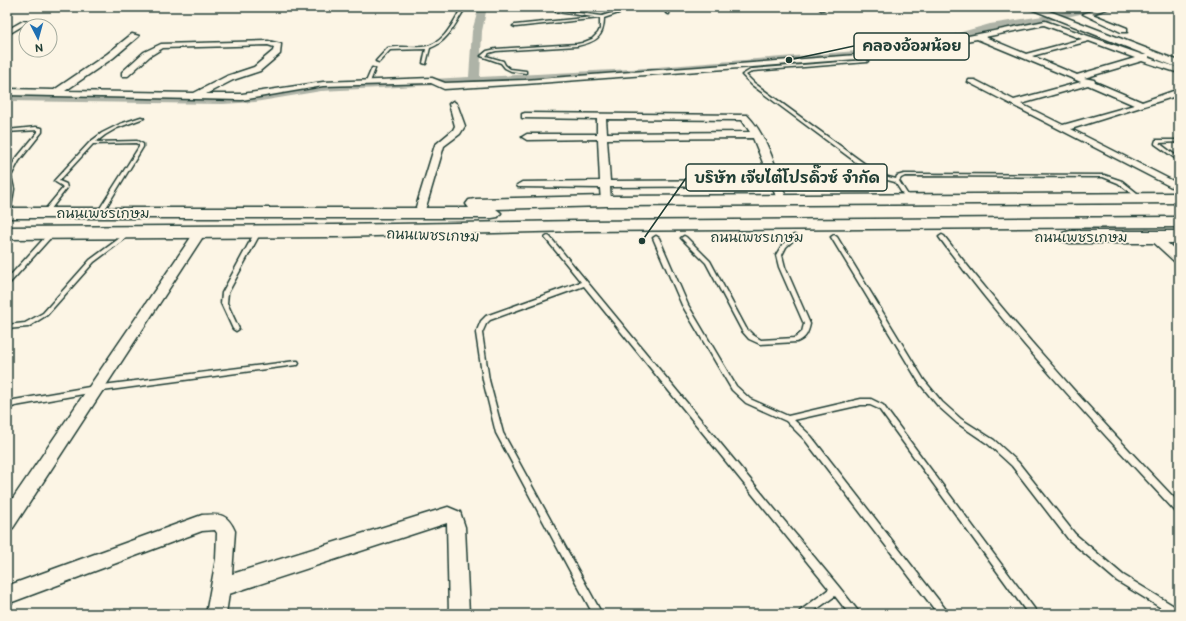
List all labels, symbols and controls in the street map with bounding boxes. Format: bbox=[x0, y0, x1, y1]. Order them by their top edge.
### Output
north arrow bbox=[18, 18, 58, 58]
callout: คลองอ้อมน้อย bbox=[854, 33, 969, 60]
text: คลองอ้อมน้อย bbox=[862, 36, 962, 56]
text: N bbox=[34, 41, 44, 54]
callout: บริษัท เจียไต๋โปรดิ๊วซ์ จำกัด bbox=[686, 164, 887, 191]
text: บริษัท เจียไต๋โปรดิ๊วซ์ จำกัด bbox=[694, 164, 880, 188]
street label: ถนนเพชรเกษม bbox=[56, 205, 150, 222]
street label: ถนนเพชรเกษม bbox=[386, 225, 480, 246]
street label: ถนนเพชรเกษม bbox=[710, 229, 804, 246]
street label: ถนนเพชรเกษม bbox=[1034, 229, 1128, 246]

